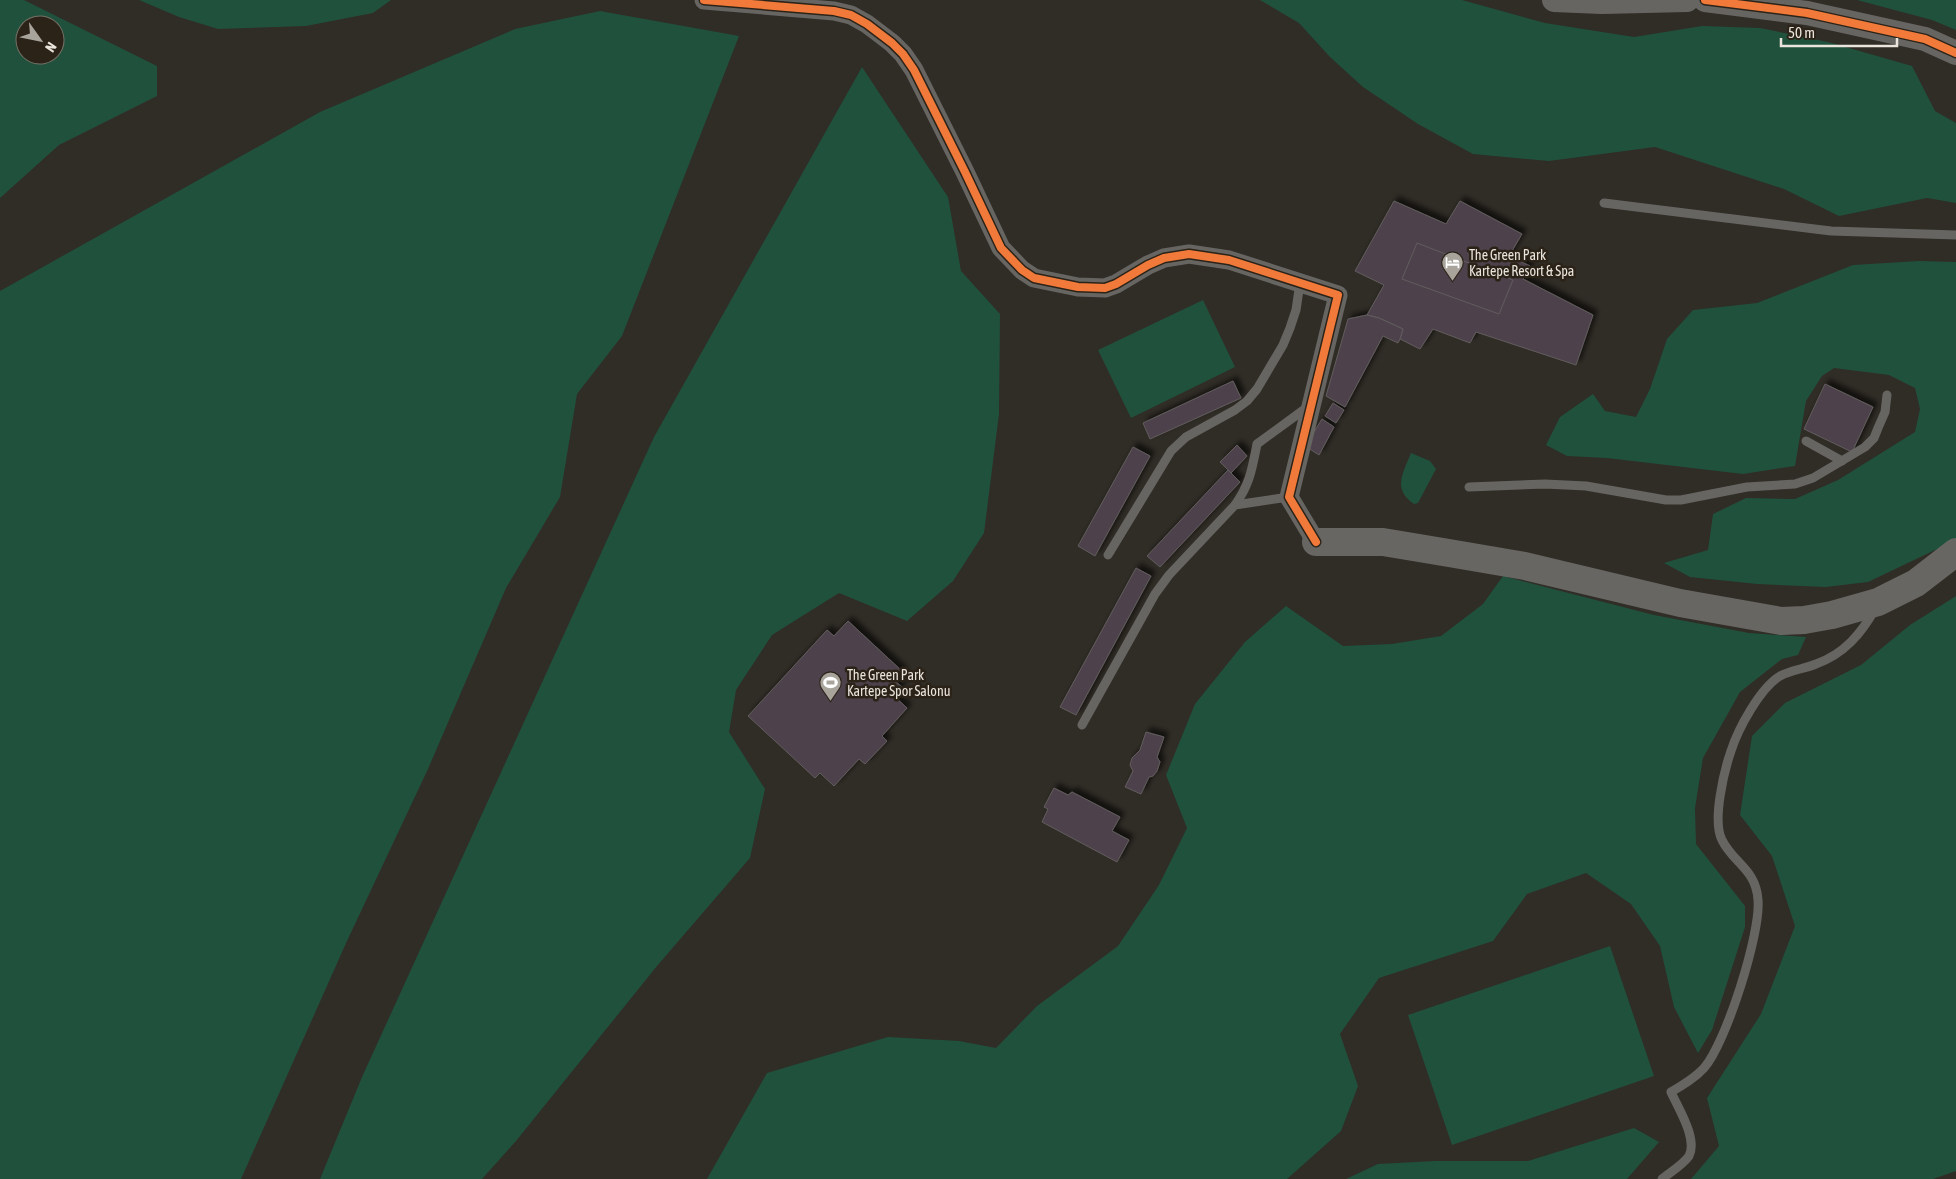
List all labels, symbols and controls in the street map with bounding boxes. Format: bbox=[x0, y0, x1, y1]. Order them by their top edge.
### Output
north arrow bbox=[15, 15, 65, 65]
scale bar bbox=[1781, 15, 1897, 47]
text: 50 m bbox=[1788, 24, 1815, 41]
text: N bbox=[42, 39, 60, 55]
place label: The Green Park Kartepe Resort & Spa bbox=[1469, 247, 1574, 279]
hotel icon: The Green Park Kartepe Resort & Spa bbox=[1441, 251, 1465, 282]
place label: The Green Park Kartepe Spor Salonu bbox=[847, 667, 950, 699]
sports icon: The Green Park Kartepe Spor Salonu bbox=[819, 671, 843, 702]

